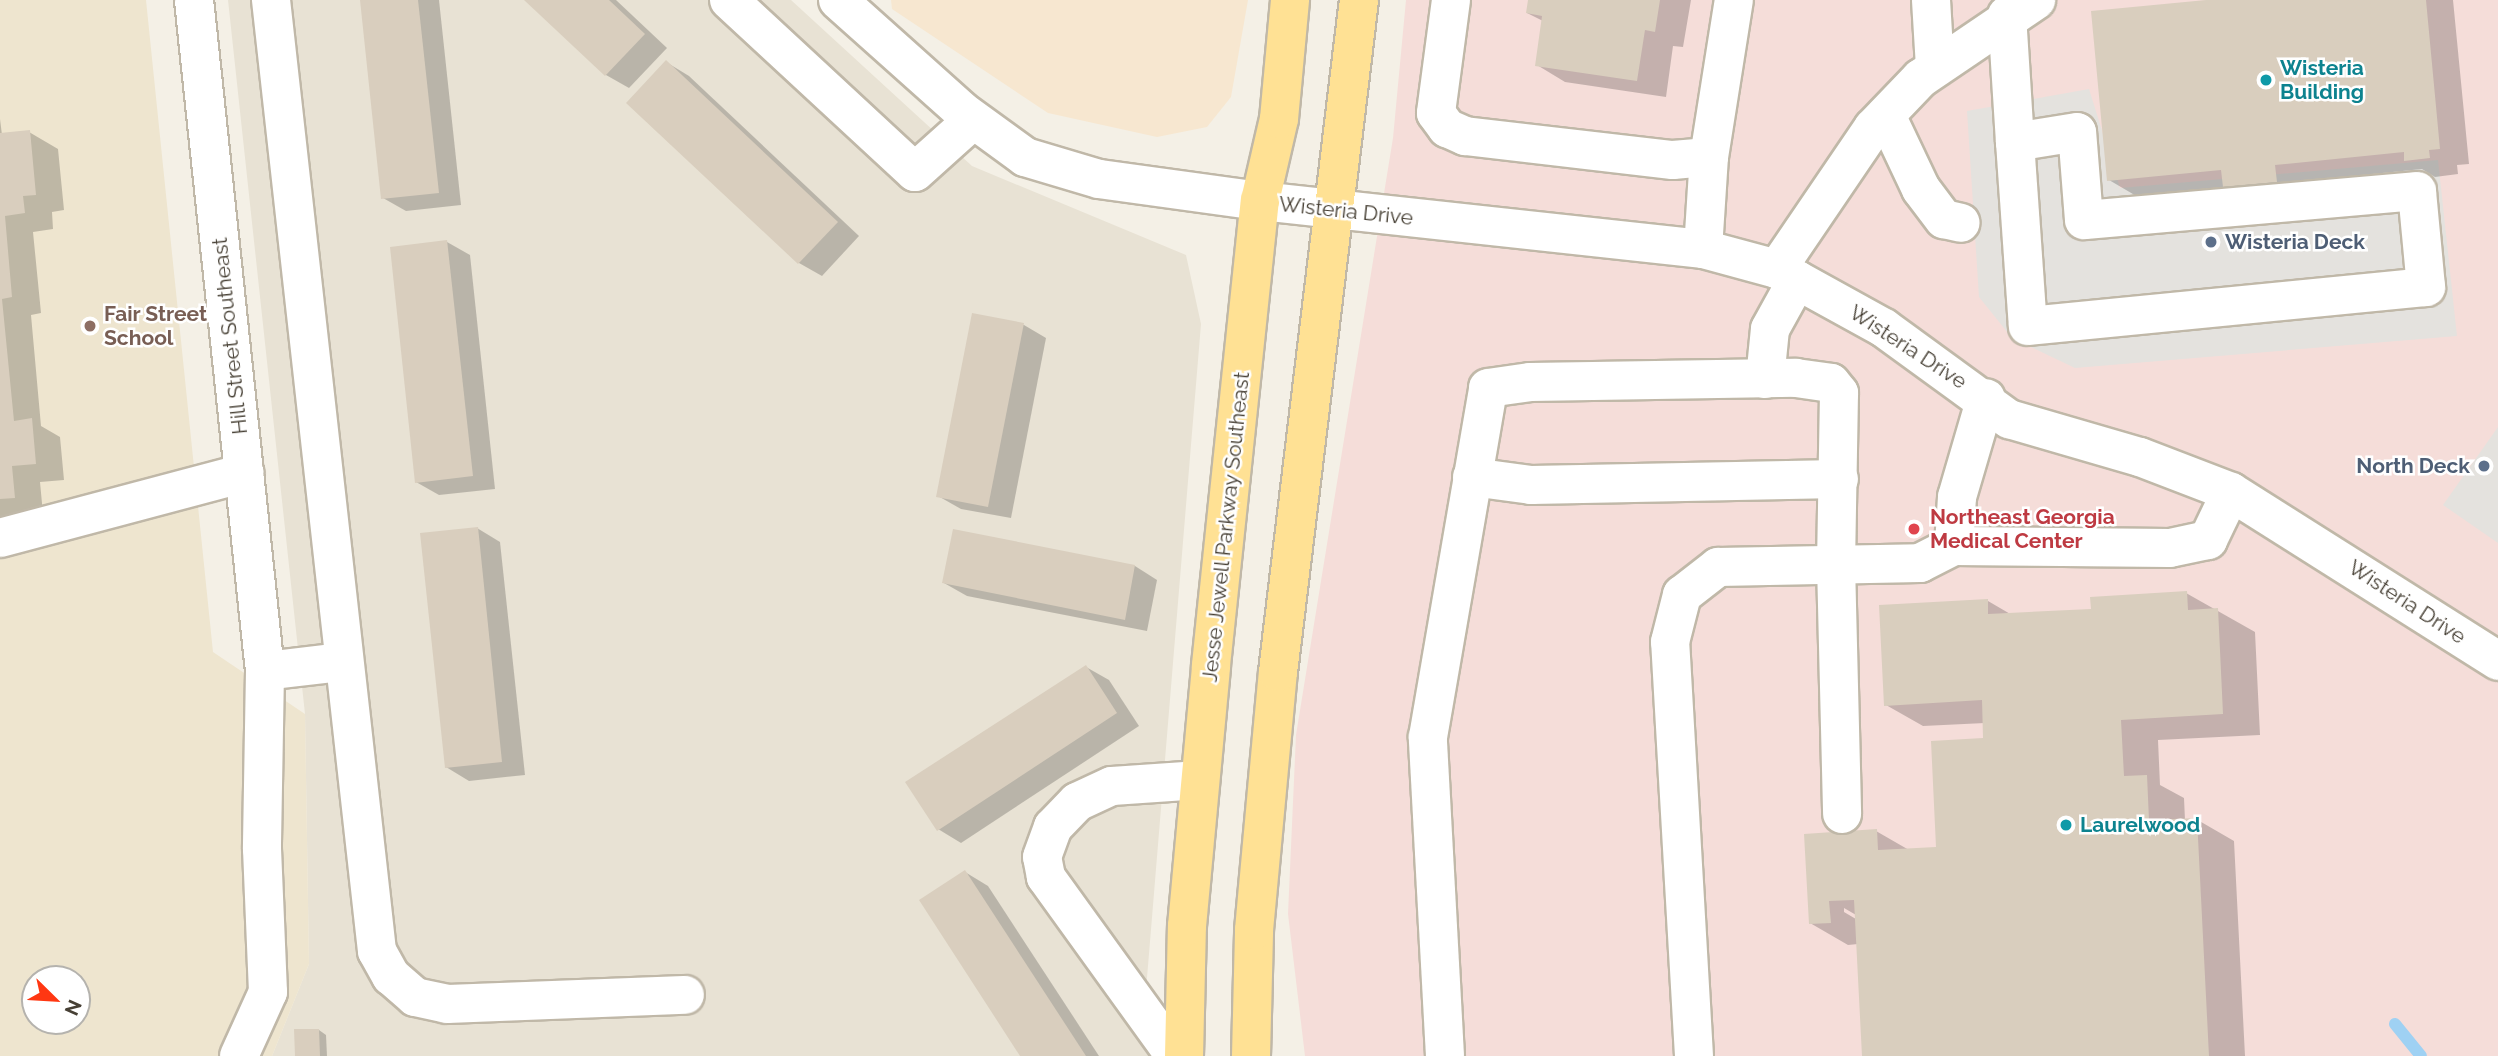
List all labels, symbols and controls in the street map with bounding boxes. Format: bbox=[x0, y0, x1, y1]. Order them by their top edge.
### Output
place label: Wisteria Building bbox=[2280, 55, 2364, 105]
marker: Wisteria Building bbox=[2258, 72, 2274, 88]
street label: Wisteria Drive bbox=[1278, 191, 1414, 231]
place label: Wisteria Deck bbox=[2225, 229, 2365, 255]
marker: Wisteria Deck bbox=[2203, 234, 2219, 250]
street label: Hill Street Southeast bbox=[207, 236, 253, 436]
street label: Wisteria Drive bbox=[1845, 300, 1971, 394]
place label: Fair Street School bbox=[104, 301, 207, 351]
marker: Fair Street School bbox=[82, 318, 98, 334]
street label: Jesse Jewell Parkway Southeast bbox=[1197, 370, 1255, 684]
place label: North Deck bbox=[2356, 453, 2470, 479]
marker: North Deck bbox=[2476, 458, 2492, 474]
place label: Northeast Georgia Medical Center bbox=[1930, 504, 2115, 554]
marker: Northeast Georgia Medical Center bbox=[1904, 519, 1924, 539]
street label: Wisteria Drive bbox=[2344, 555, 2470, 649]
place label: Laurelwood bbox=[2080, 812, 2200, 838]
marker: Laurelwood bbox=[2058, 817, 2074, 833]
north arrow bbox=[21, 965, 91, 1035]
text: N bbox=[60, 997, 86, 1019]

